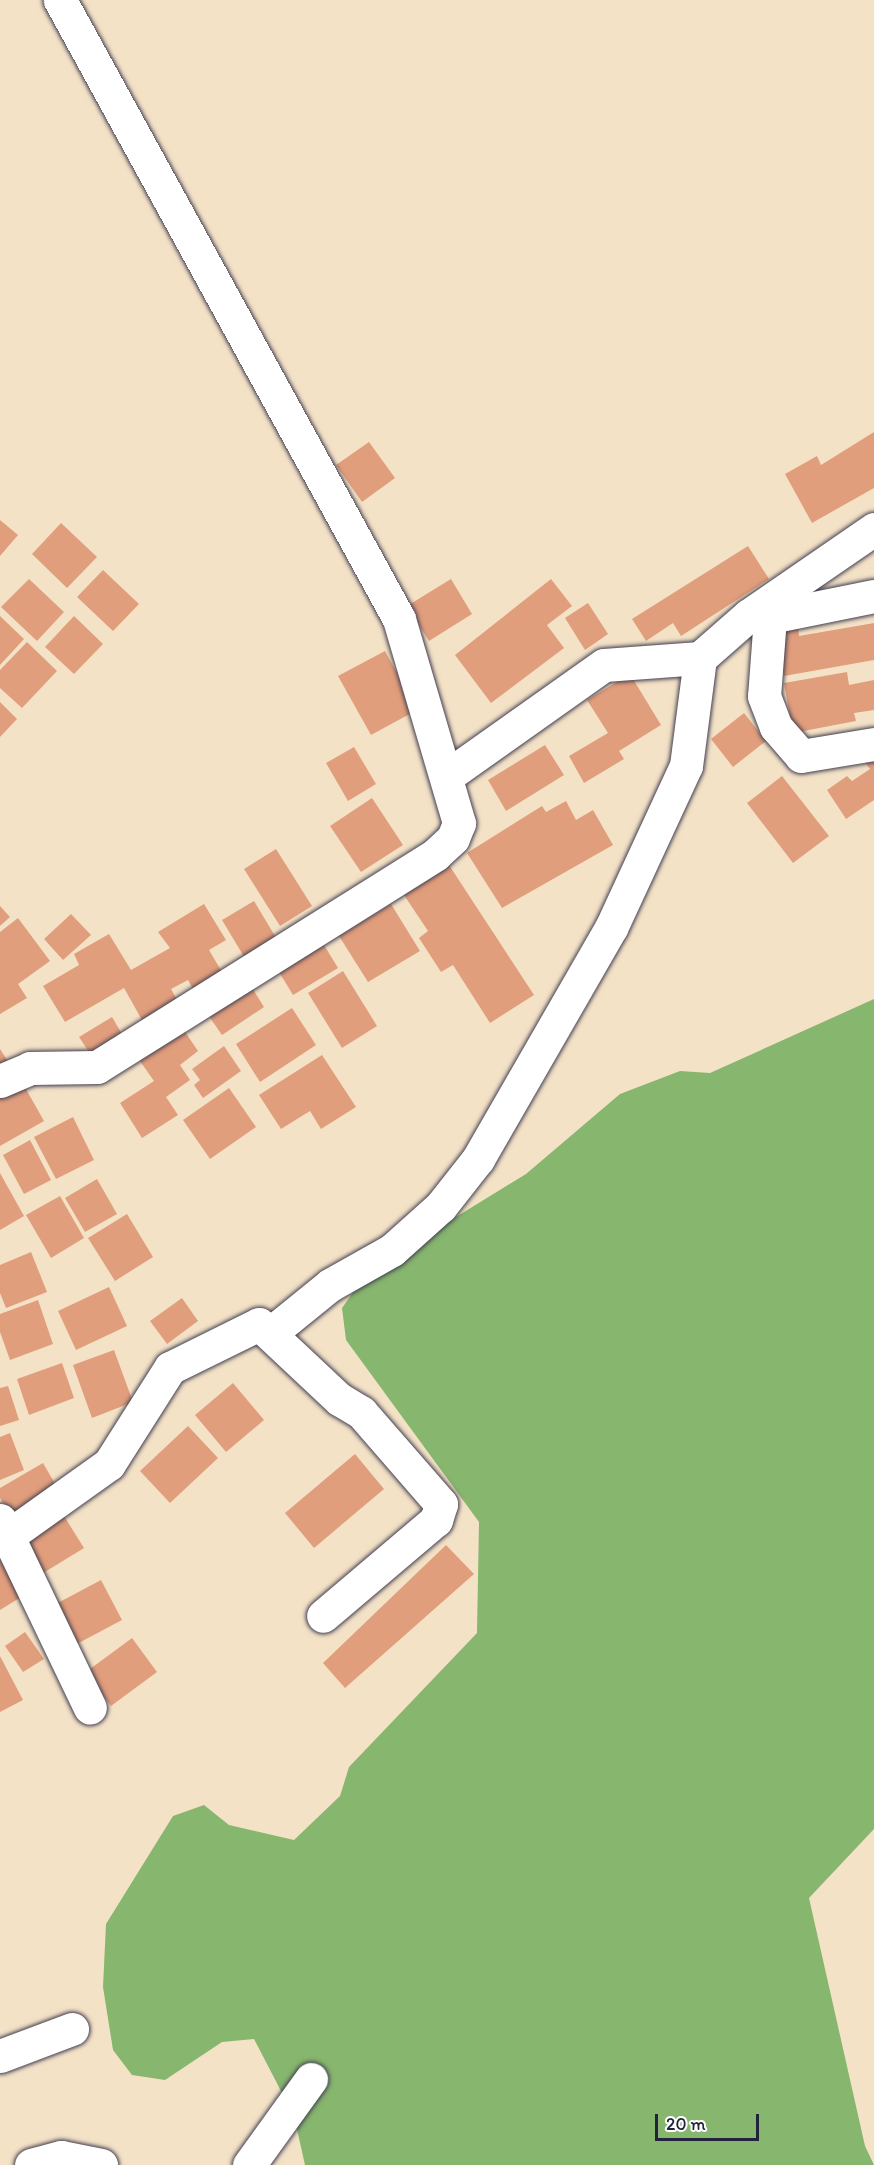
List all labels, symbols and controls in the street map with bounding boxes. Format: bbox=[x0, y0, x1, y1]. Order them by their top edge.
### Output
scale bar bbox=[658, 2102, 762, 2140]
text: 20 m bbox=[666, 2113, 706, 2135]

